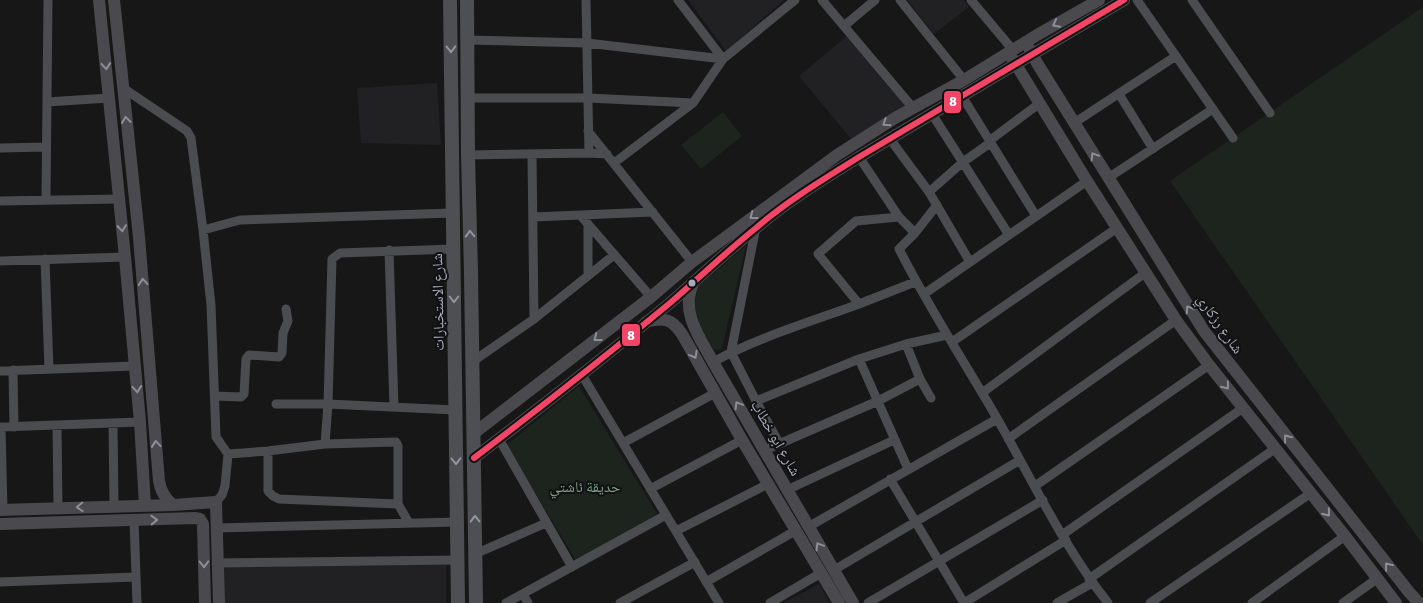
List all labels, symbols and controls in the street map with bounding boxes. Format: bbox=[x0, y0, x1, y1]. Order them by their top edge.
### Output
one-way arrow bbox=[1053, 18, 1062, 28]
one-way arrow bbox=[446, 45, 456, 53]
one-way arrow bbox=[101, 62, 112, 70]
line badge: 8 bbox=[943, 90, 962, 114]
text: 8 bbox=[949, 93, 957, 110]
one-way arrow bbox=[121, 116, 132, 124]
one-way arrow bbox=[882, 117, 891, 127]
one-way arrow bbox=[1091, 152, 1101, 161]
one-way arrow bbox=[750, 211, 759, 219]
one-way arrow bbox=[116, 224, 127, 232]
one-way arrow bbox=[465, 230, 475, 238]
street label: شارع الاستخبارات bbox=[428, 253, 449, 351]
one-way arrow bbox=[137, 277, 148, 285]
unlabelled marker bbox=[687, 278, 697, 288]
street label: شارع رزكاري bbox=[1191, 291, 1247, 359]
one-way arrow bbox=[449, 295, 459, 303]
one-way arrow bbox=[1186, 305, 1195, 314]
line badge: 8 bbox=[621, 323, 641, 347]
text: 8 bbox=[627, 327, 635, 344]
one-way arrow bbox=[593, 332, 603, 341]
one-way arrow bbox=[688, 350, 698, 359]
one-way arrow bbox=[1220, 380, 1228, 389]
one-way arrow bbox=[131, 386, 142, 394]
street label: شارع ابو خطاب bbox=[746, 397, 805, 480]
one-way arrow bbox=[735, 402, 745, 411]
one-way arrow bbox=[1285, 435, 1293, 444]
one-way arrow bbox=[151, 439, 162, 447]
one-way arrow bbox=[451, 458, 461, 465]
park label: حديقة ئاشتي bbox=[549, 478, 621, 499]
one-way arrow bbox=[76, 502, 84, 512]
one-way arrow bbox=[1322, 507, 1330, 516]
one-way arrow bbox=[150, 514, 158, 525]
one-way arrow bbox=[470, 515, 480, 523]
one-way arrow bbox=[816, 543, 826, 552]
one-way arrow bbox=[199, 560, 209, 568]
one-way arrow bbox=[1385, 562, 1394, 571]

